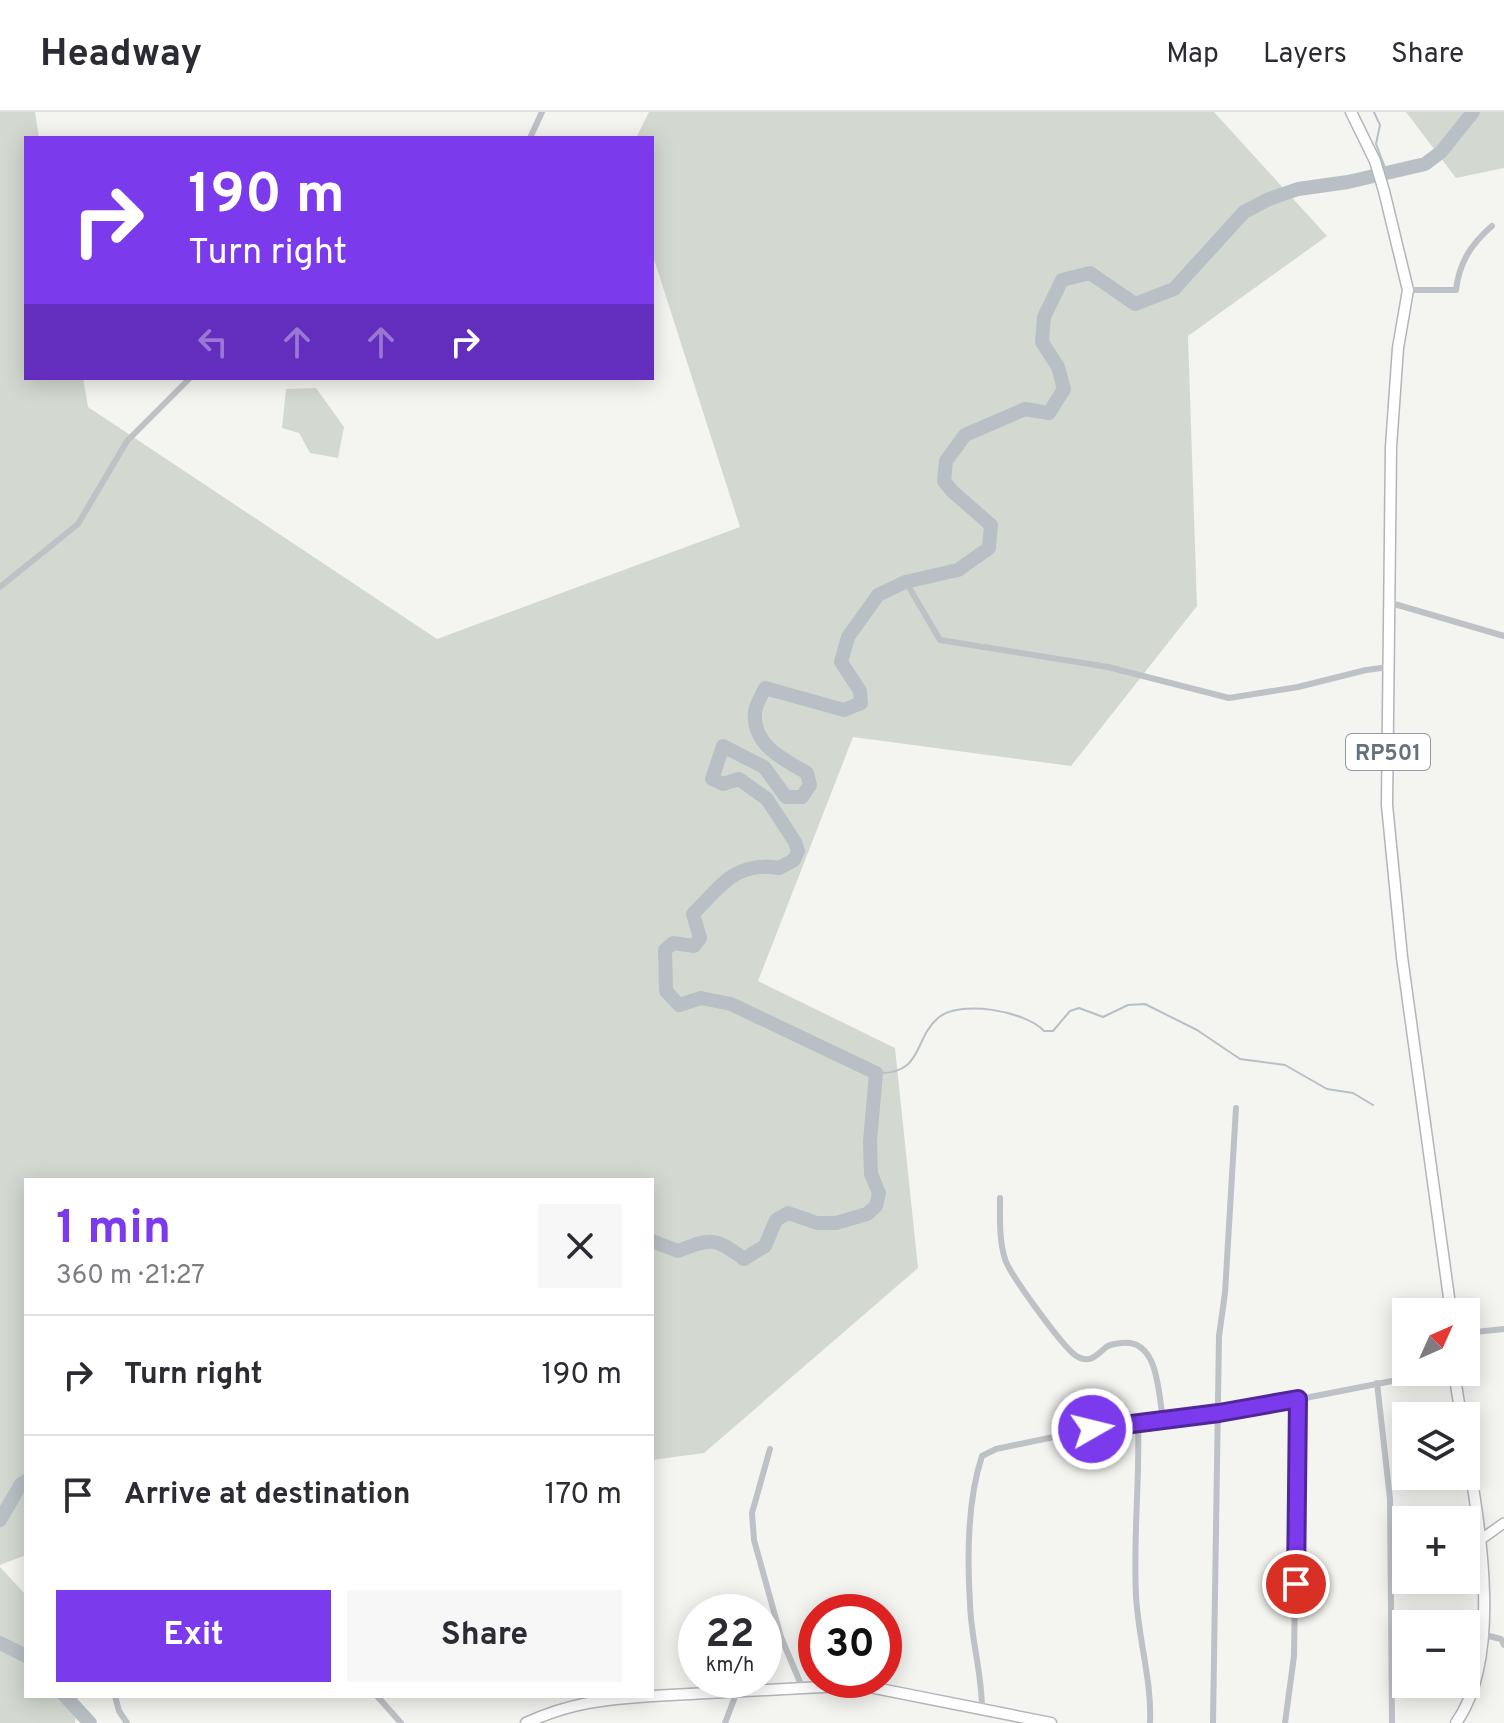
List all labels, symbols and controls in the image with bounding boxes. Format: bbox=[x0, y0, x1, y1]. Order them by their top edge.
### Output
text: Headway bbox=[40, 31, 202, 80]
text: Map bbox=[1166, 37, 1219, 73]
text: Layers bbox=[1263, 37, 1347, 73]
text: Share bbox=[1391, 37, 1464, 73]
text: 190 m bbox=[188, 162, 345, 232]
icon: right bbox=[56, 168, 160, 272]
text: Turn right bbox=[188, 231, 347, 277]
icon: left bbox=[191, 320, 235, 364]
icon: ahead bbox=[275, 320, 319, 364]
icon: ahead bbox=[359, 320, 403, 364]
icon: right bbox=[443, 320, 487, 364]
road number: RP501 bbox=[1346, 734, 1430, 770]
text: 1 min bbox=[56, 1200, 171, 1260]
button: close bbox=[538, 1204, 622, 1288]
text: 360 m · 21:27 bbox=[56, 1260, 205, 1293]
north arrow bbox=[1392, 1298, 1480, 1386]
map controls bbox=[1392, 1298, 1480, 1698]
icon: right bbox=[56, 1353, 100, 1397]
text: Turn right bbox=[124, 1357, 262, 1394]
text: 190 m bbox=[541, 1357, 622, 1394]
position arrow bbox=[1050, 1387, 1134, 1471]
button: layers bbox=[1392, 1402, 1480, 1490]
icon: arrive bbox=[56, 1473, 100, 1517]
text: Arrive at destination bbox=[124, 1477, 410, 1514]
text: 170 m bbox=[544, 1477, 622, 1514]
button: + bbox=[1392, 1506, 1480, 1594]
pin bbox=[1262, 1550, 1330, 1618]
icon: arrive bbox=[1274, 1562, 1318, 1606]
button: Exit bbox=[56, 1590, 331, 1682]
button: Share bbox=[347, 1590, 622, 1682]
speed limit sign: 30 bbox=[798, 1594, 902, 1698]
button: − bbox=[1392, 1610, 1480, 1698]
text: 22 bbox=[706, 1611, 754, 1661]
text: km/h bbox=[706, 1653, 754, 1679]

